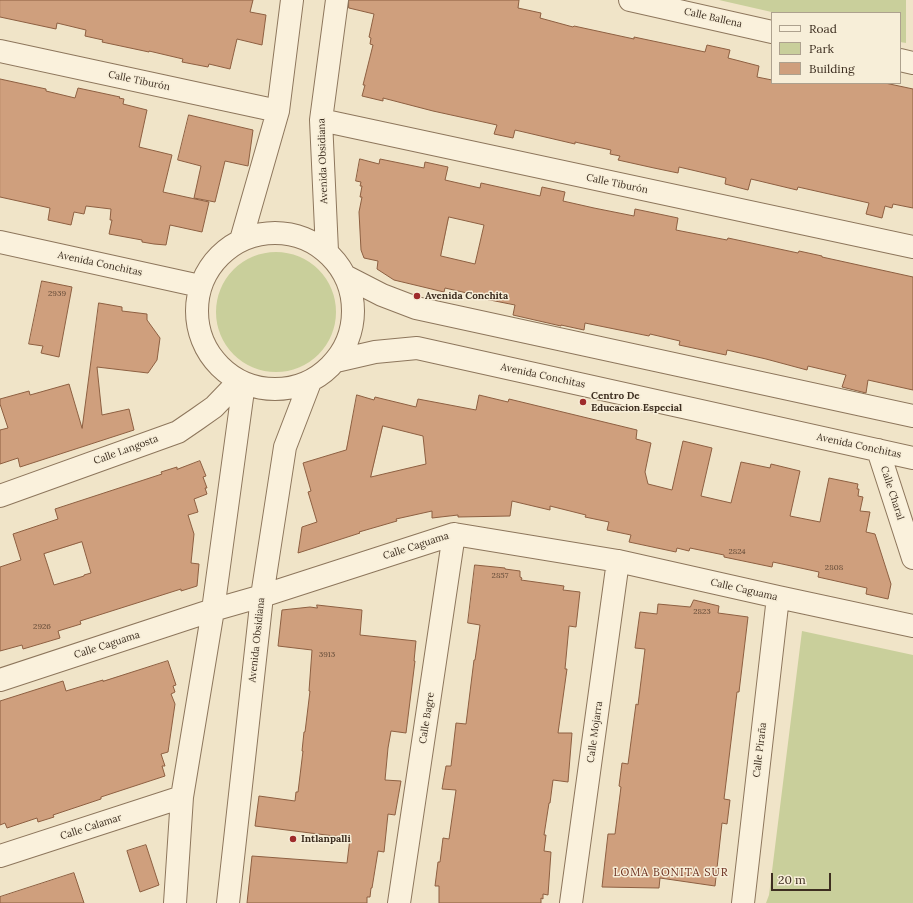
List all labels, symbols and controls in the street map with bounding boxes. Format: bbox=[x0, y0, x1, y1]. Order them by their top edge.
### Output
street label: Calle Ballena bbox=[683, 6, 743, 30]
legend bbox=[771, 12, 901, 84]
text: Road bbox=[809, 21, 837, 36]
text: Park bbox=[809, 41, 834, 56]
text: Building bbox=[809, 61, 855, 76]
street label: Calle Tiburón bbox=[107, 69, 171, 93]
street label: Avenida Obsidiana bbox=[316, 118, 330, 204]
street label: Calle Tiburón bbox=[585, 172, 649, 196]
street label: Avenida Conchitas bbox=[57, 249, 143, 279]
house number: 2939 bbox=[48, 289, 66, 299]
place label: Avenida Conchita bbox=[425, 290, 508, 302]
marker: Avenida Conchita bbox=[412, 291, 422, 301]
street label: Avenida Conchitas bbox=[500, 361, 586, 391]
place label: Centro De Educacion Especial bbox=[591, 390, 682, 414]
marker: Centro De Educacion Especial bbox=[578, 397, 588, 407]
street label: Avenida Conchitas bbox=[816, 431, 902, 461]
street label: Calle Langosta bbox=[92, 433, 160, 467]
street label: Calle Charal bbox=[878, 465, 906, 521]
street label: Calle Caguama bbox=[382, 530, 450, 562]
house number: 2824 bbox=[728, 547, 746, 557]
house number: 2808 bbox=[825, 563, 843, 573]
house number: 2857 bbox=[492, 571, 508, 581]
street label: Calle Caguama bbox=[709, 576, 779, 604]
street label: Avenida Obsidiana bbox=[247, 597, 267, 683]
house number: 2823 bbox=[693, 607, 711, 617]
house number: 2926 bbox=[33, 622, 51, 632]
street label: Calle Caguama bbox=[73, 629, 141, 661]
house number: 3913 bbox=[319, 650, 335, 660]
street label: Calle Bagre bbox=[417, 691, 437, 745]
street label: Calle Mojarra bbox=[585, 700, 605, 764]
street label: Calle Piraña bbox=[751, 722, 769, 778]
street label: Calle Calamar bbox=[59, 811, 123, 843]
place label: Intlanpalli bbox=[301, 833, 351, 845]
marker: Intlanpalli bbox=[288, 834, 298, 844]
scale bar bbox=[773, 865, 833, 891]
district label: LOMA BONITA SUR bbox=[613, 866, 729, 880]
text: 20 m bbox=[778, 872, 806, 887]

